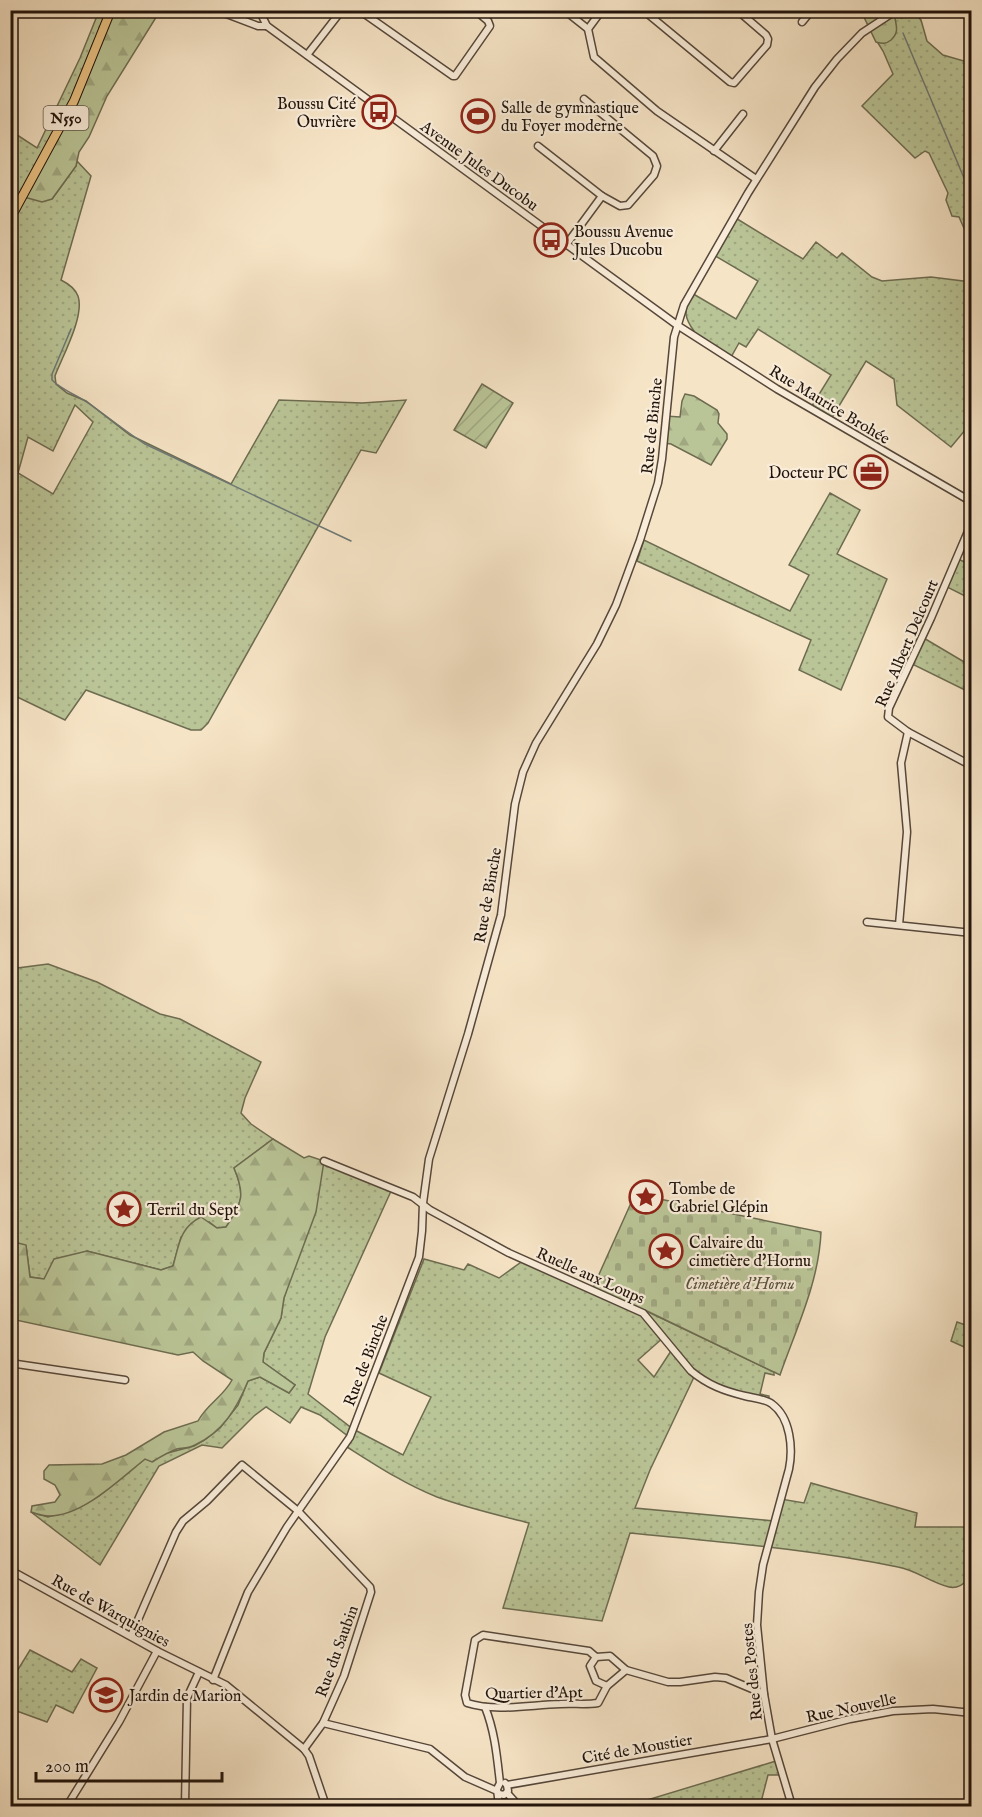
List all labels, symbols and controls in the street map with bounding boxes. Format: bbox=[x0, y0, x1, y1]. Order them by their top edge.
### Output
bus stop icon: Boussu Cité Ouvrière bbox=[361, 94, 397, 130]
place label: Boussu Cité Ouvrière bbox=[277, 95, 356, 133]
sports icon: Salle de gymnastique du Foyer moderne bbox=[460, 98, 496, 134]
place label: Salle de gymnastique du Foyer moderne bbox=[501, 99, 639, 137]
road number: N550 bbox=[44, 106, 88, 130]
street label: Avenue Jules Ducobu bbox=[415, 117, 542, 216]
bus stop icon: Boussu Avenue Jules Ducobu bbox=[533, 222, 569, 258]
place label: Boussu Avenue Jules Ducobu bbox=[572, 223, 673, 261]
street label: Rue Maurice Brohée bbox=[765, 362, 893, 450]
street label: Rue de Binche bbox=[638, 377, 668, 475]
office icon: Docteur PC bbox=[853, 454, 889, 490]
place label: Docteur PC bbox=[768, 464, 848, 484]
street label: Rue Albert Delcourt bbox=[872, 576, 944, 711]
street label: Rue de Binche bbox=[471, 846, 507, 945]
place icon: Tombe de Gabriel Glépin bbox=[628, 1179, 664, 1215]
place label: Tombe de Gabriel Glépin bbox=[669, 1180, 769, 1218]
place icon: Terril du Sept bbox=[106, 1191, 142, 1227]
place label: Terril du Sept bbox=[147, 1201, 239, 1221]
place icon: Calvaire du cimetière d'Hornu bbox=[648, 1233, 684, 1269]
place label: Calvaire du cimetière d'Hornu bbox=[689, 1234, 811, 1272]
street label: Ruelle aux Loups bbox=[533, 1244, 648, 1310]
park label: Cimetière d'Hornu bbox=[685, 1275, 795, 1295]
street label: Rue de Binche bbox=[340, 1312, 394, 1409]
street label: Rue de Warquignies bbox=[47, 1571, 173, 1653]
street label: Rue du Saubin bbox=[312, 1603, 364, 1700]
street label: Rue des Postes bbox=[738, 1622, 768, 1722]
school or university icon: Jardin de Marion bbox=[88, 1677, 124, 1713]
street label: Quartier d'Apt bbox=[485, 1683, 584, 1705]
place label: Jardin de Marion bbox=[127, 1687, 242, 1707]
street label: Rue Nouvelle bbox=[804, 1690, 898, 1728]
street label: Cité de Moustier bbox=[581, 1730, 694, 1770]
scale bar bbox=[36, 1745, 222, 1783]
text: 200 m bbox=[45, 1756, 89, 1779]

